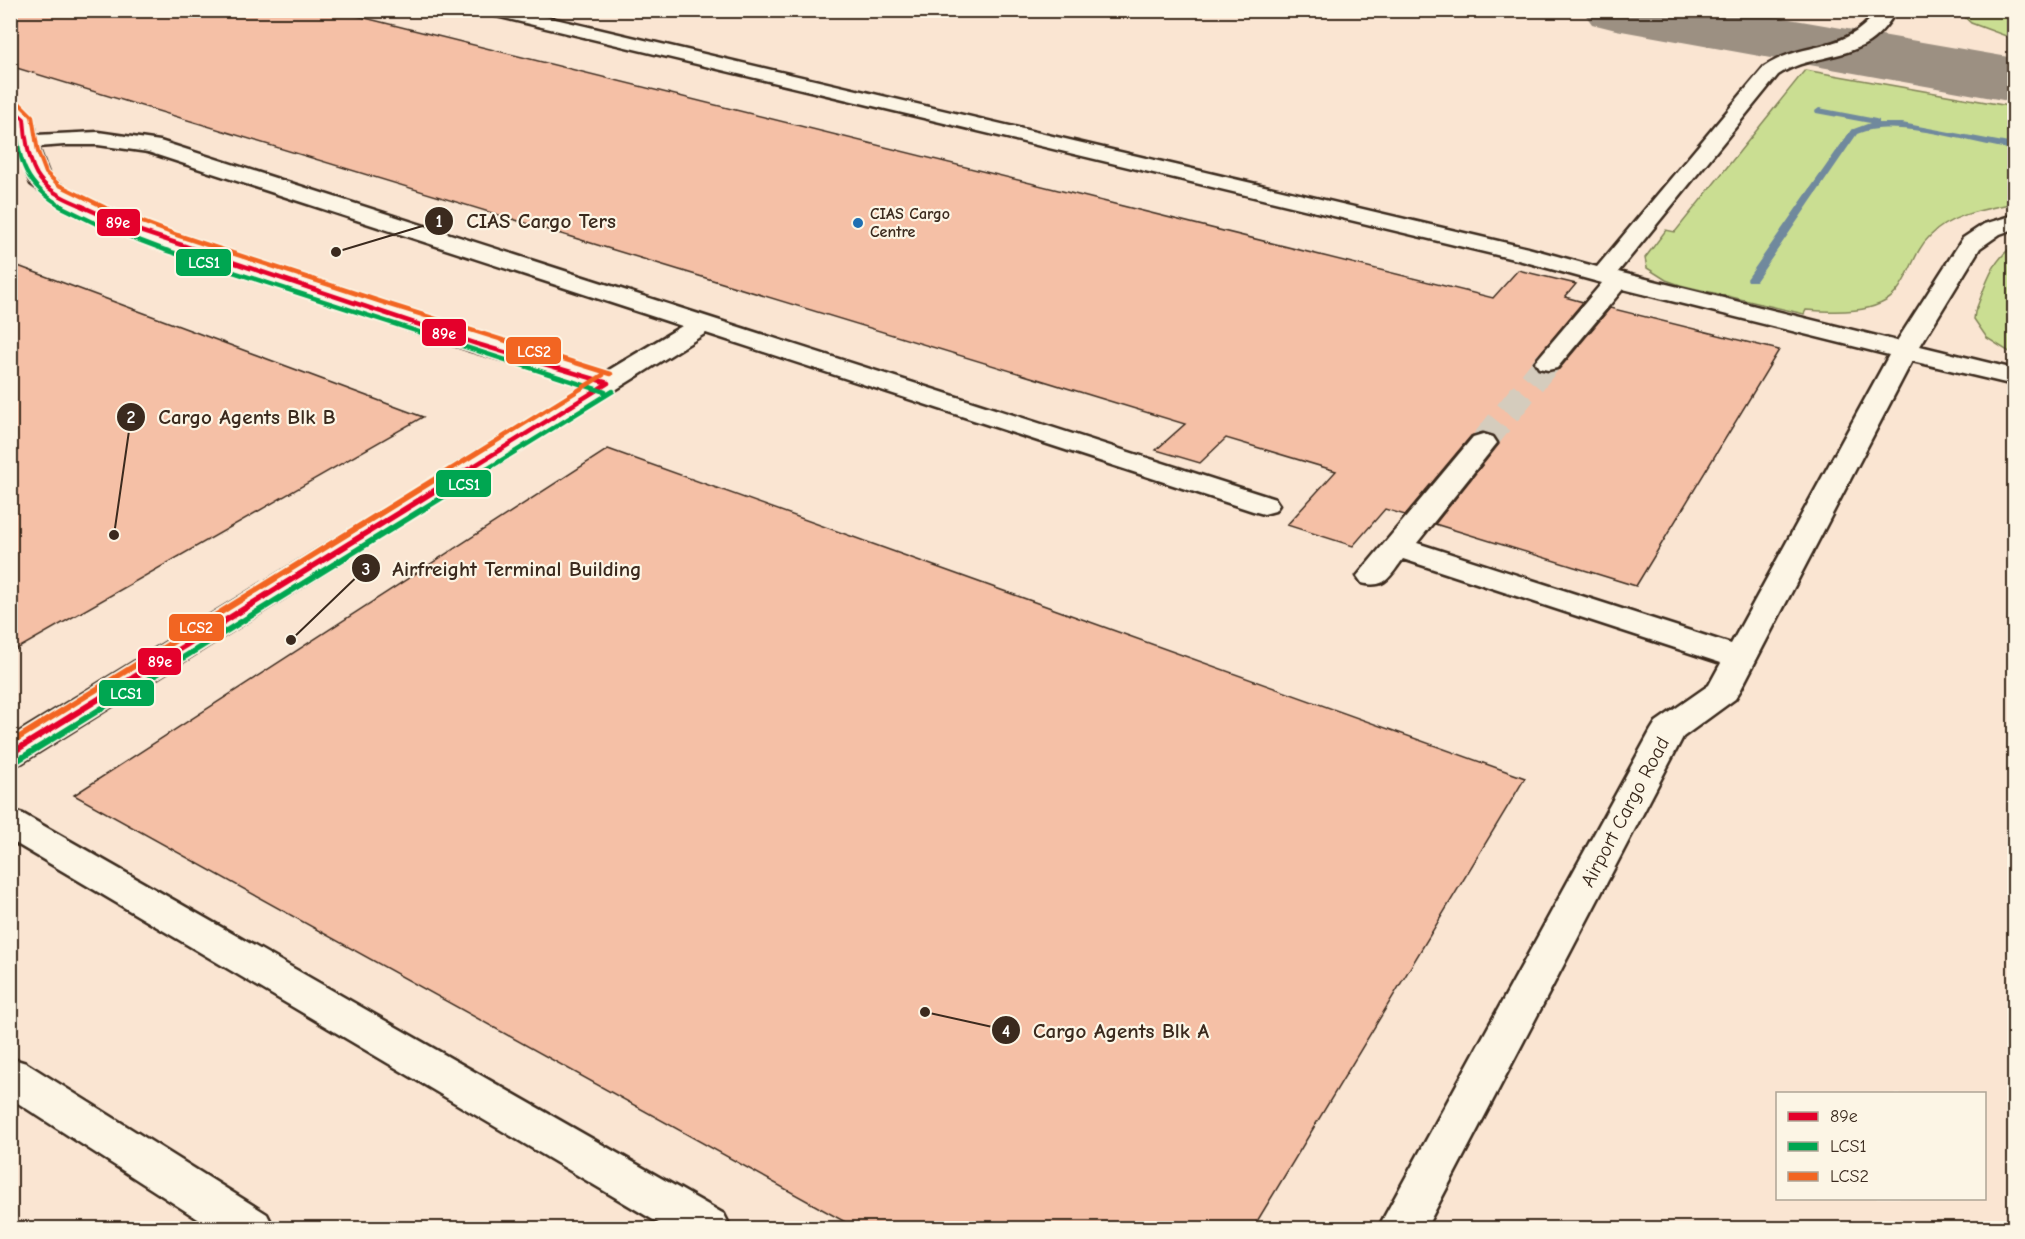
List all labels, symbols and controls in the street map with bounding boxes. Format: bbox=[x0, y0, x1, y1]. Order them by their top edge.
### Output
callout: CIAS Cargo Ters bbox=[424, 201, 627, 240]
place label: CIAS Cargo Centre bbox=[870, 205, 950, 241]
line badge: 89e bbox=[96, 208, 141, 237]
text: CIAS Cargo Ters bbox=[466, 209, 616, 233]
text: 1 bbox=[435, 211, 443, 232]
text: 89e bbox=[106, 214, 130, 232]
marker: CIAS Cargo Centre bbox=[851, 216, 865, 230]
line badge: LCS1 bbox=[175, 248, 232, 277]
text: LCS1 bbox=[188, 254, 220, 272]
line badge: 89e bbox=[421, 318, 467, 347]
text: 89e bbox=[432, 325, 456, 343]
line badge: LCS2 bbox=[505, 336, 562, 365]
text: LCS2 bbox=[517, 343, 551, 361]
callout: Cargo Agents Blk B bbox=[116, 398, 348, 437]
text: Cargo Agents Blk B bbox=[158, 405, 336, 429]
text: 2 bbox=[127, 407, 136, 428]
line badge: LCS1 bbox=[435, 469, 492, 498]
text: LCS1 bbox=[448, 476, 480, 494]
callout: Airfreight Terminal Building bbox=[351, 549, 654, 588]
text: Airfreight Terminal Building bbox=[392, 557, 642, 581]
text: 3 bbox=[362, 559, 370, 580]
line badge: LCS2 bbox=[168, 613, 225, 642]
text: LCS2 bbox=[179, 619, 213, 637]
line badge: 89e bbox=[137, 647, 182, 676]
text: 89e bbox=[148, 653, 172, 671]
line badge: LCS1 bbox=[98, 679, 155, 707]
text: LCS1 bbox=[110, 685, 142, 703]
street label: Airport Cargo Road bbox=[1576, 733, 1674, 891]
callout: Cargo Agents Blk A bbox=[991, 1011, 1222, 1050]
text: Cargo Agents Blk A bbox=[1033, 1019, 1209, 1043]
text: 4 bbox=[1002, 1021, 1010, 1042]
legend bbox=[1776, 1092, 1986, 1200]
text: 89e bbox=[1830, 1106, 1858, 1127]
text: LCS1 bbox=[1830, 1136, 1867, 1157]
text: LCS2 bbox=[1830, 1166, 1869, 1187]

